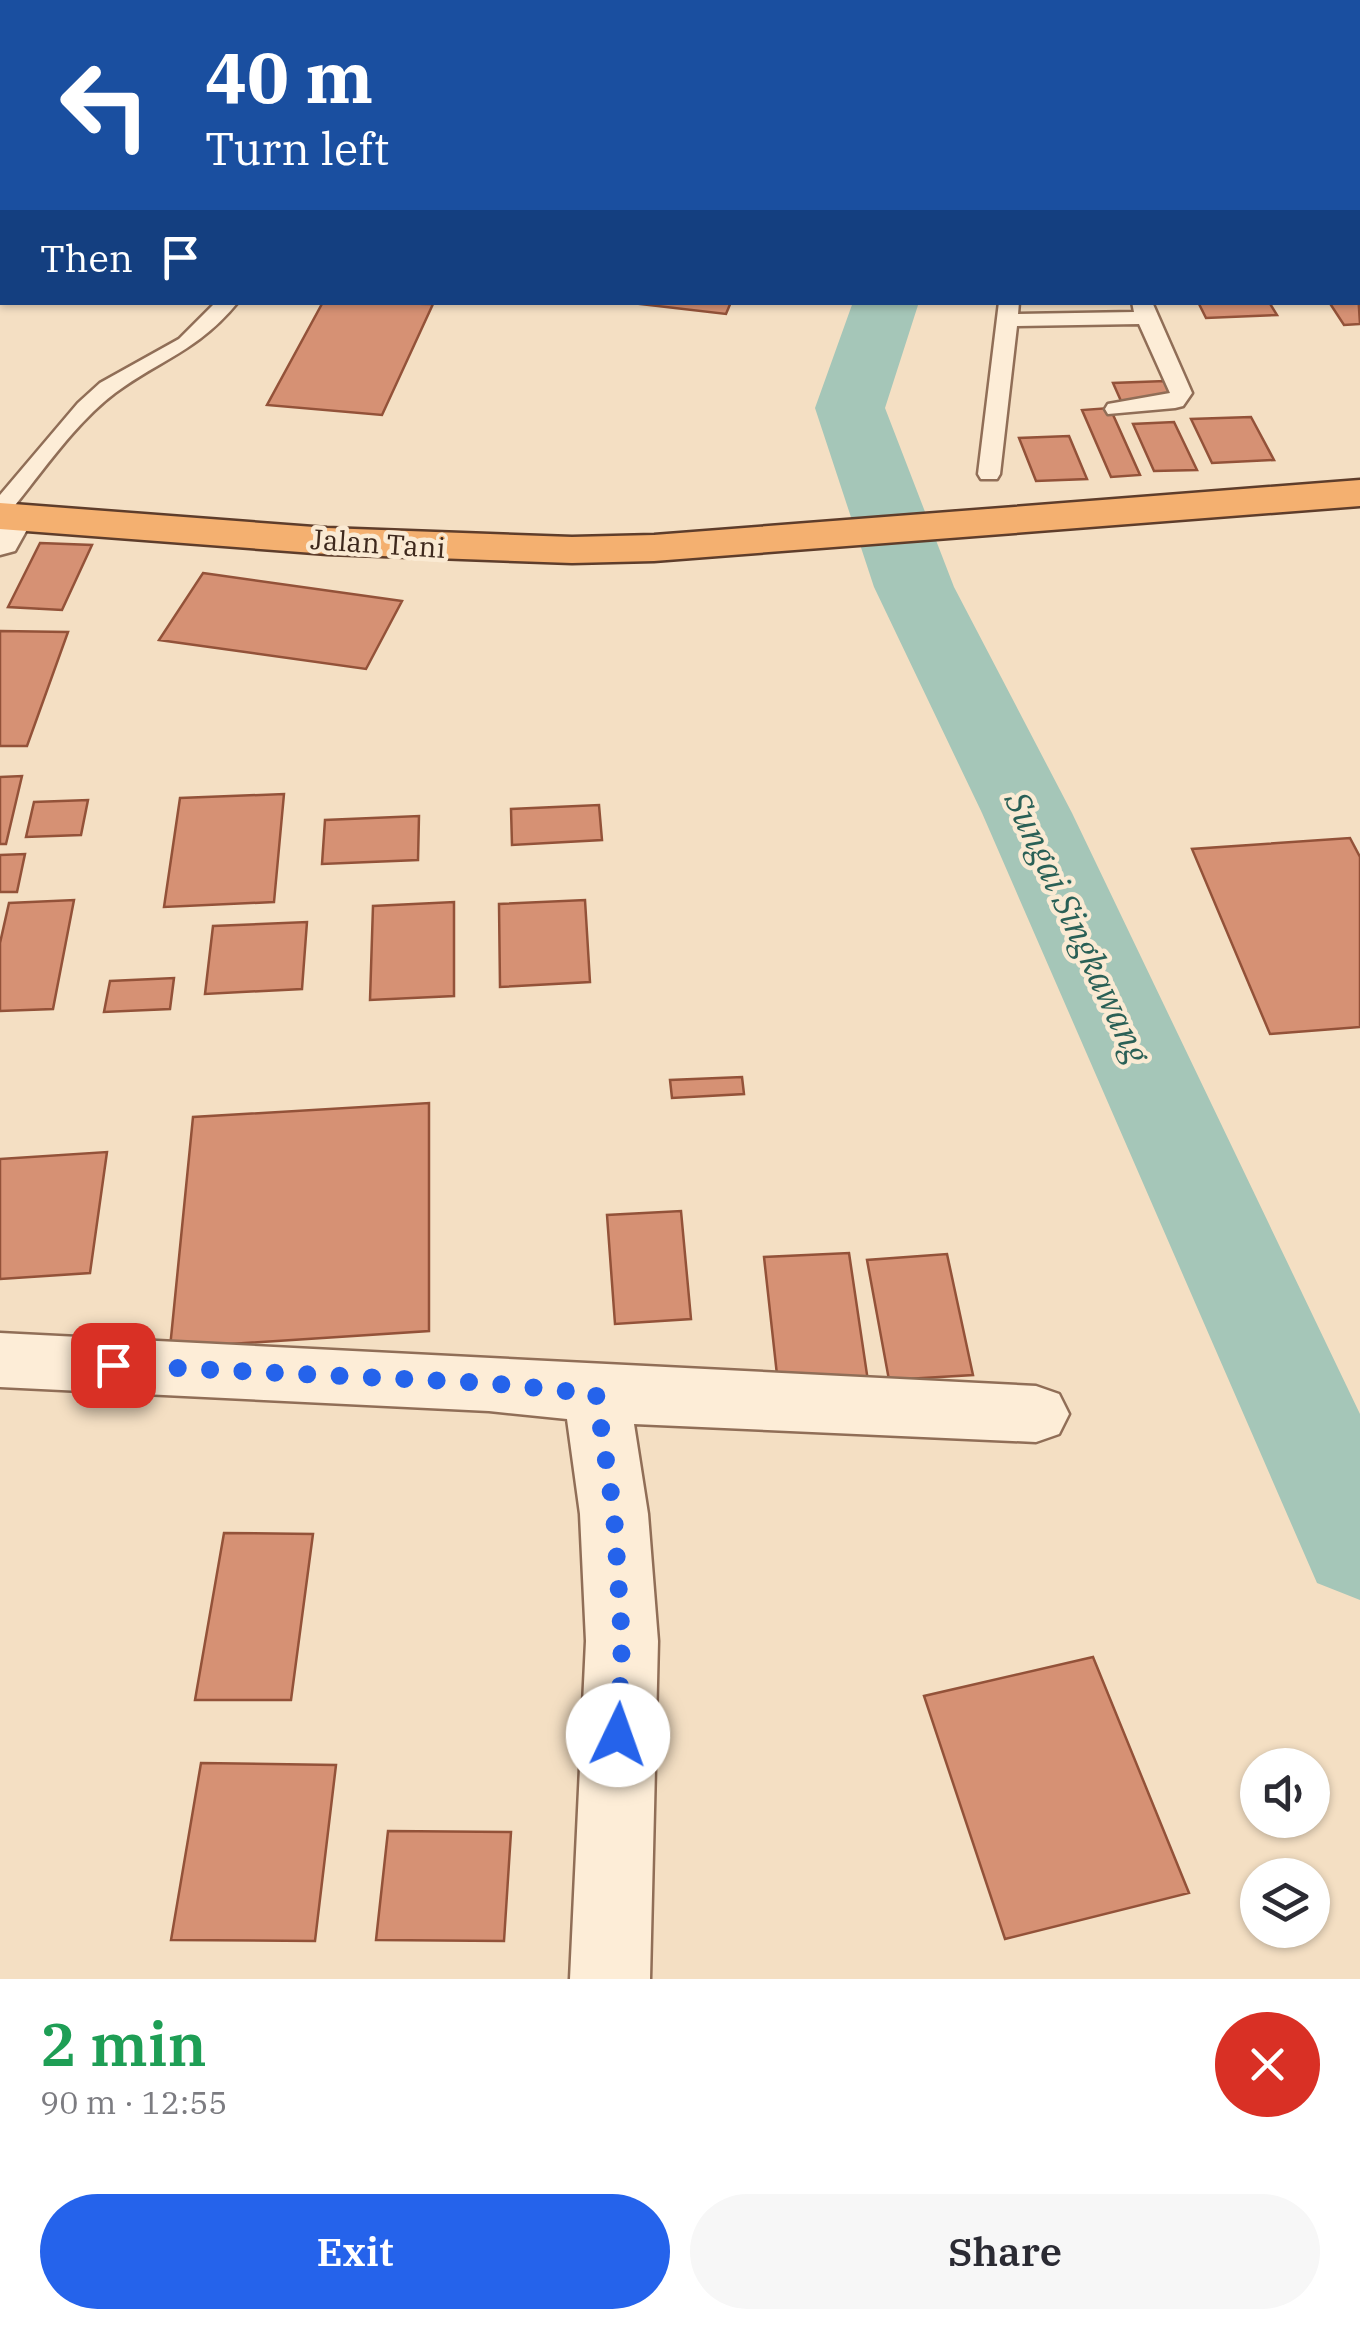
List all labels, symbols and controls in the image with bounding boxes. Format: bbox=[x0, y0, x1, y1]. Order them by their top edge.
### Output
text: 40 m bbox=[205, 31, 373, 122]
icon: left bbox=[40, 40, 170, 170]
text: Turn left bbox=[205, 119, 389, 177]
icon: arrive bbox=[153, 230, 208, 285]
text: Then bbox=[40, 233, 133, 282]
street label: Jalan Tani bbox=[309, 520, 447, 566]
water label: Sungai Singkawang bbox=[994, 783, 1162, 1072]
pin bbox=[71, 1323, 156, 1408]
icon: arrive bbox=[86, 1338, 141, 1393]
position arrow bbox=[566, 1683, 670, 1787]
map controls bbox=[1240, 1748, 1330, 1948]
button: sound bbox=[1240, 1748, 1330, 1838]
button: layers bbox=[1240, 1858, 1330, 1948]
text: 2 min bbox=[40, 2004, 207, 2083]
button: close bbox=[1215, 2012, 1320, 2117]
text: 90 m · 12:55 bbox=[40, 2081, 228, 2123]
button: Exit bbox=[40, 2194, 670, 2309]
button: Share bbox=[690, 2194, 1320, 2309]

